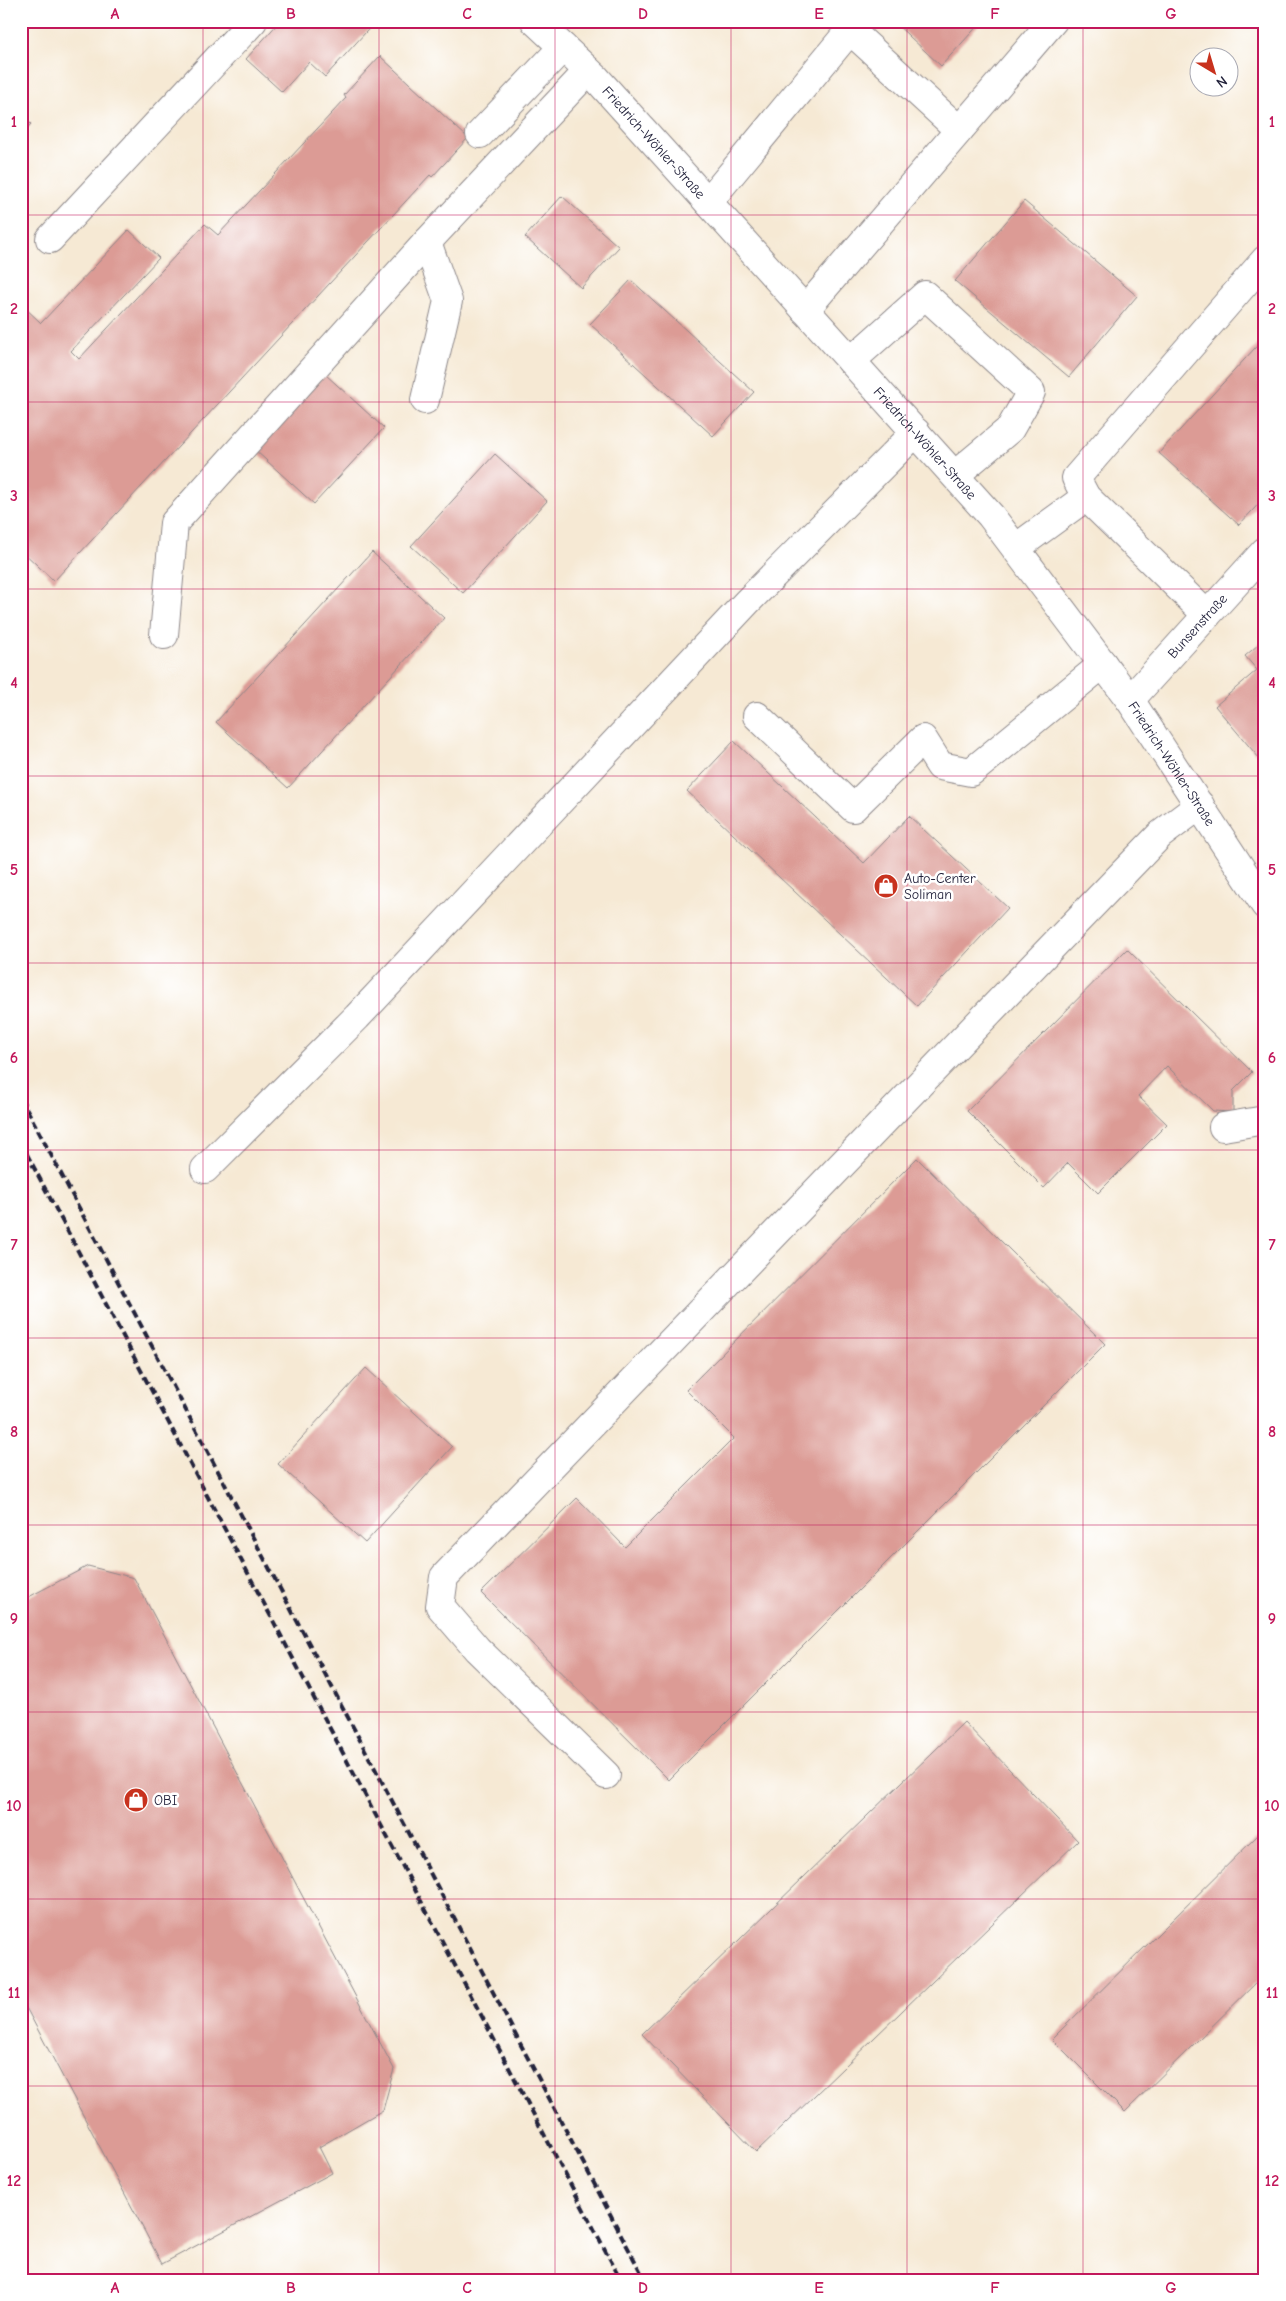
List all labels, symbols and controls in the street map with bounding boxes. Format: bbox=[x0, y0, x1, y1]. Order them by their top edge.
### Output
text: A bbox=[111, 5, 120, 23]
text: B bbox=[286, 5, 296, 23]
text: C bbox=[462, 5, 472, 23]
text: D bbox=[638, 5, 648, 23]
text: E bbox=[814, 5, 824, 23]
text: F bbox=[990, 5, 1000, 23]
text: G bbox=[1165, 5, 1177, 23]
north arrow bbox=[1188, 48, 1238, 98]
text: N bbox=[1213, 72, 1231, 91]
street label: Friedrich-Wöhler-Straße bbox=[599, 82, 709, 202]
text: 1 bbox=[11, 113, 17, 131]
text: 1 bbox=[1269, 113, 1275, 131]
text: 2 bbox=[10, 300, 18, 318]
text: 2 bbox=[1268, 300, 1276, 318]
street label: Friedrich-Wöhler-Straße bbox=[870, 383, 980, 503]
text: 3 bbox=[10, 487, 18, 505]
text: 3 bbox=[1268, 487, 1276, 505]
street label: Bunsenstraße bbox=[1164, 590, 1231, 662]
text: 4 bbox=[10, 674, 18, 692]
text: 4 bbox=[1268, 674, 1276, 692]
street label: Friedrich-Wöhler-Straße bbox=[1125, 698, 1219, 829]
text: 5 bbox=[10, 861, 18, 879]
text: 5 bbox=[1268, 861, 1276, 879]
place label: Auto-Center Soliman bbox=[904, 870, 976, 903]
shop icon: Auto-Center Soliman bbox=[873, 873, 899, 899]
text: 6 bbox=[10, 1049, 18, 1067]
text: 6 bbox=[1268, 1049, 1276, 1067]
text: 7 bbox=[10, 1236, 18, 1254]
text: 7 bbox=[1268, 1236, 1276, 1254]
text: 8 bbox=[10, 1423, 18, 1441]
text: 8 bbox=[1268, 1423, 1276, 1441]
text: 9 bbox=[10, 1610, 18, 1628]
text: 9 bbox=[1268, 1610, 1276, 1628]
shop icon: OBI bbox=[123, 1787, 149, 1813]
place label: OBI bbox=[154, 1792, 177, 1809]
text: 10 bbox=[6, 1797, 22, 1815]
text: 10 bbox=[1264, 1797, 1280, 1815]
text: 11 bbox=[8, 1984, 20, 2002]
text: 11 bbox=[1266, 1984, 1278, 2002]
text: 12 bbox=[7, 2172, 21, 2190]
text: 12 bbox=[1265, 2172, 1279, 2190]
text: A bbox=[111, 2279, 120, 2297]
text: B bbox=[286, 2279, 296, 2297]
text: C bbox=[462, 2279, 472, 2297]
text: D bbox=[638, 2279, 648, 2297]
text: E bbox=[814, 2279, 824, 2297]
text: F bbox=[990, 2279, 1000, 2297]
text: G bbox=[1165, 2279, 1177, 2297]

